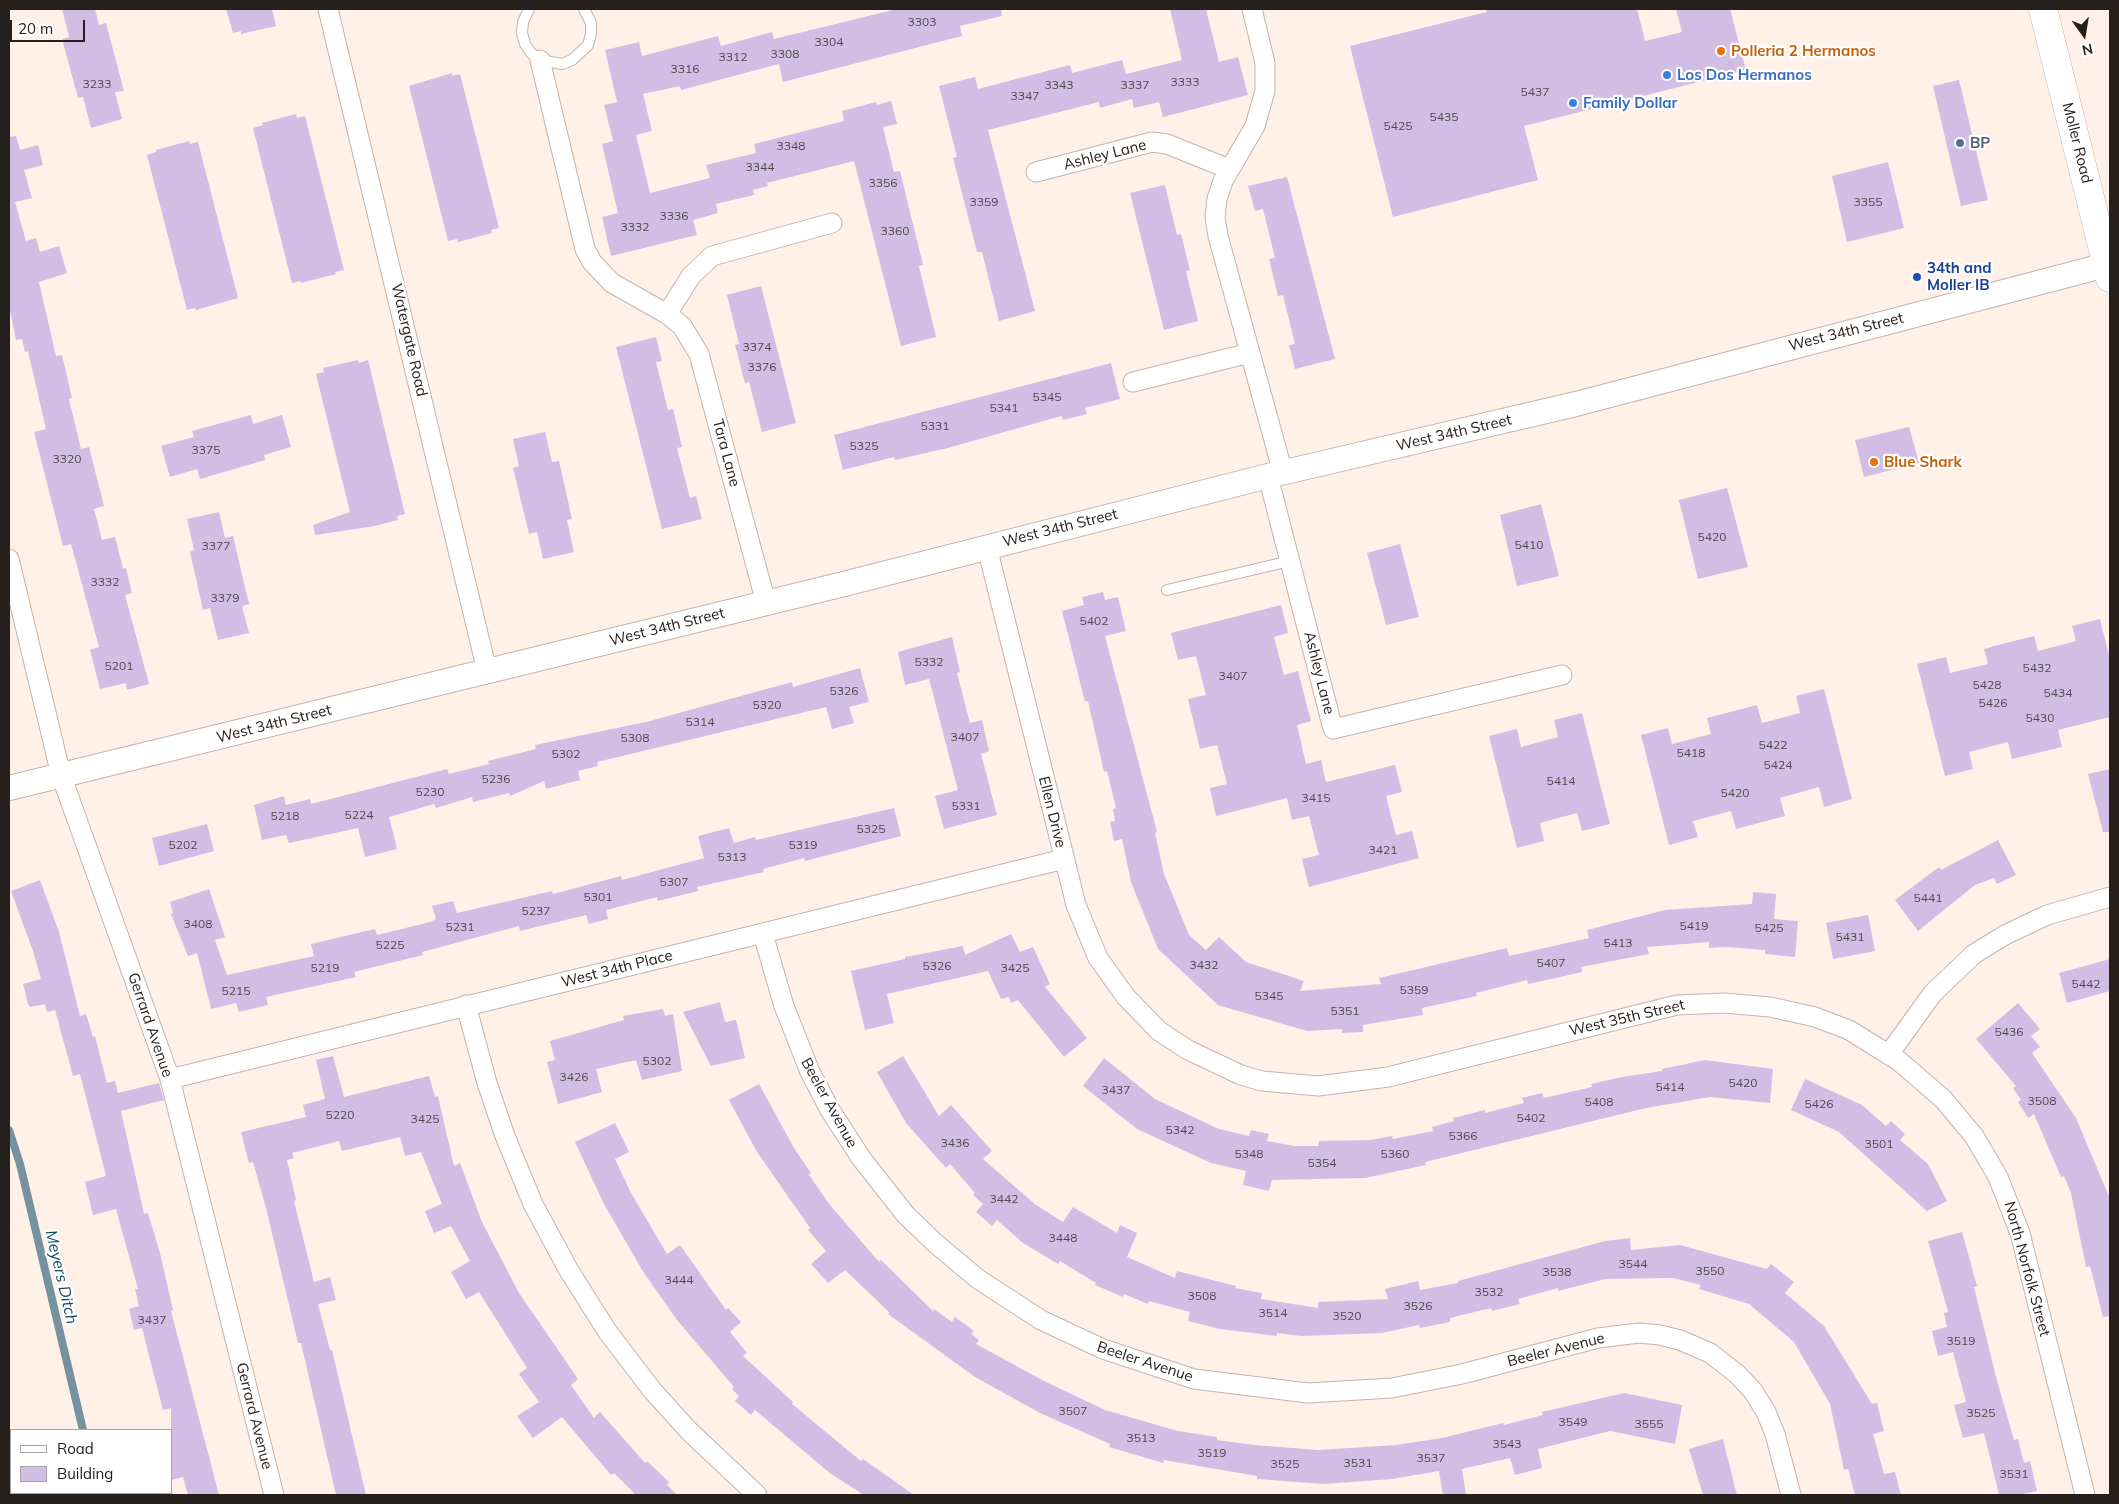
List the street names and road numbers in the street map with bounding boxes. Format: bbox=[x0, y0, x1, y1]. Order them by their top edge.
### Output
street label: Moller Road bbox=[2058, 101, 2096, 185]
street label: Ashley Lane bbox=[1062, 136, 1148, 174]
street label: Watergate Road bbox=[387, 282, 431, 398]
street label: West 34th Street bbox=[1787, 309, 1905, 355]
street label: West 34th Street bbox=[1395, 411, 1513, 455]
street label: Tara Lane bbox=[708, 417, 744, 489]
street label: West 34th Street bbox=[1001, 505, 1119, 551]
street label: West 34th Street bbox=[608, 604, 726, 650]
street label: Ashley Lane bbox=[1300, 630, 1338, 716]
street label: West 34th Street bbox=[215, 701, 333, 747]
street label: Ellen Drive bbox=[1034, 774, 1070, 850]
street label: West 34th Place bbox=[559, 946, 675, 992]
street label: Gerrard Avenue bbox=[124, 970, 176, 1080]
street label: West 35th Street bbox=[1568, 996, 1686, 1040]
street label: Beeler Avenue bbox=[797, 1055, 861, 1151]
street label: North Norfolk Street bbox=[2000, 1199, 2054, 1339]
street label: Beeler Avenue bbox=[1505, 1329, 1607, 1371]
street label: Beeler Avenue bbox=[1095, 1338, 1195, 1386]
street label: Gerrard Avenue bbox=[232, 1361, 276, 1471]

